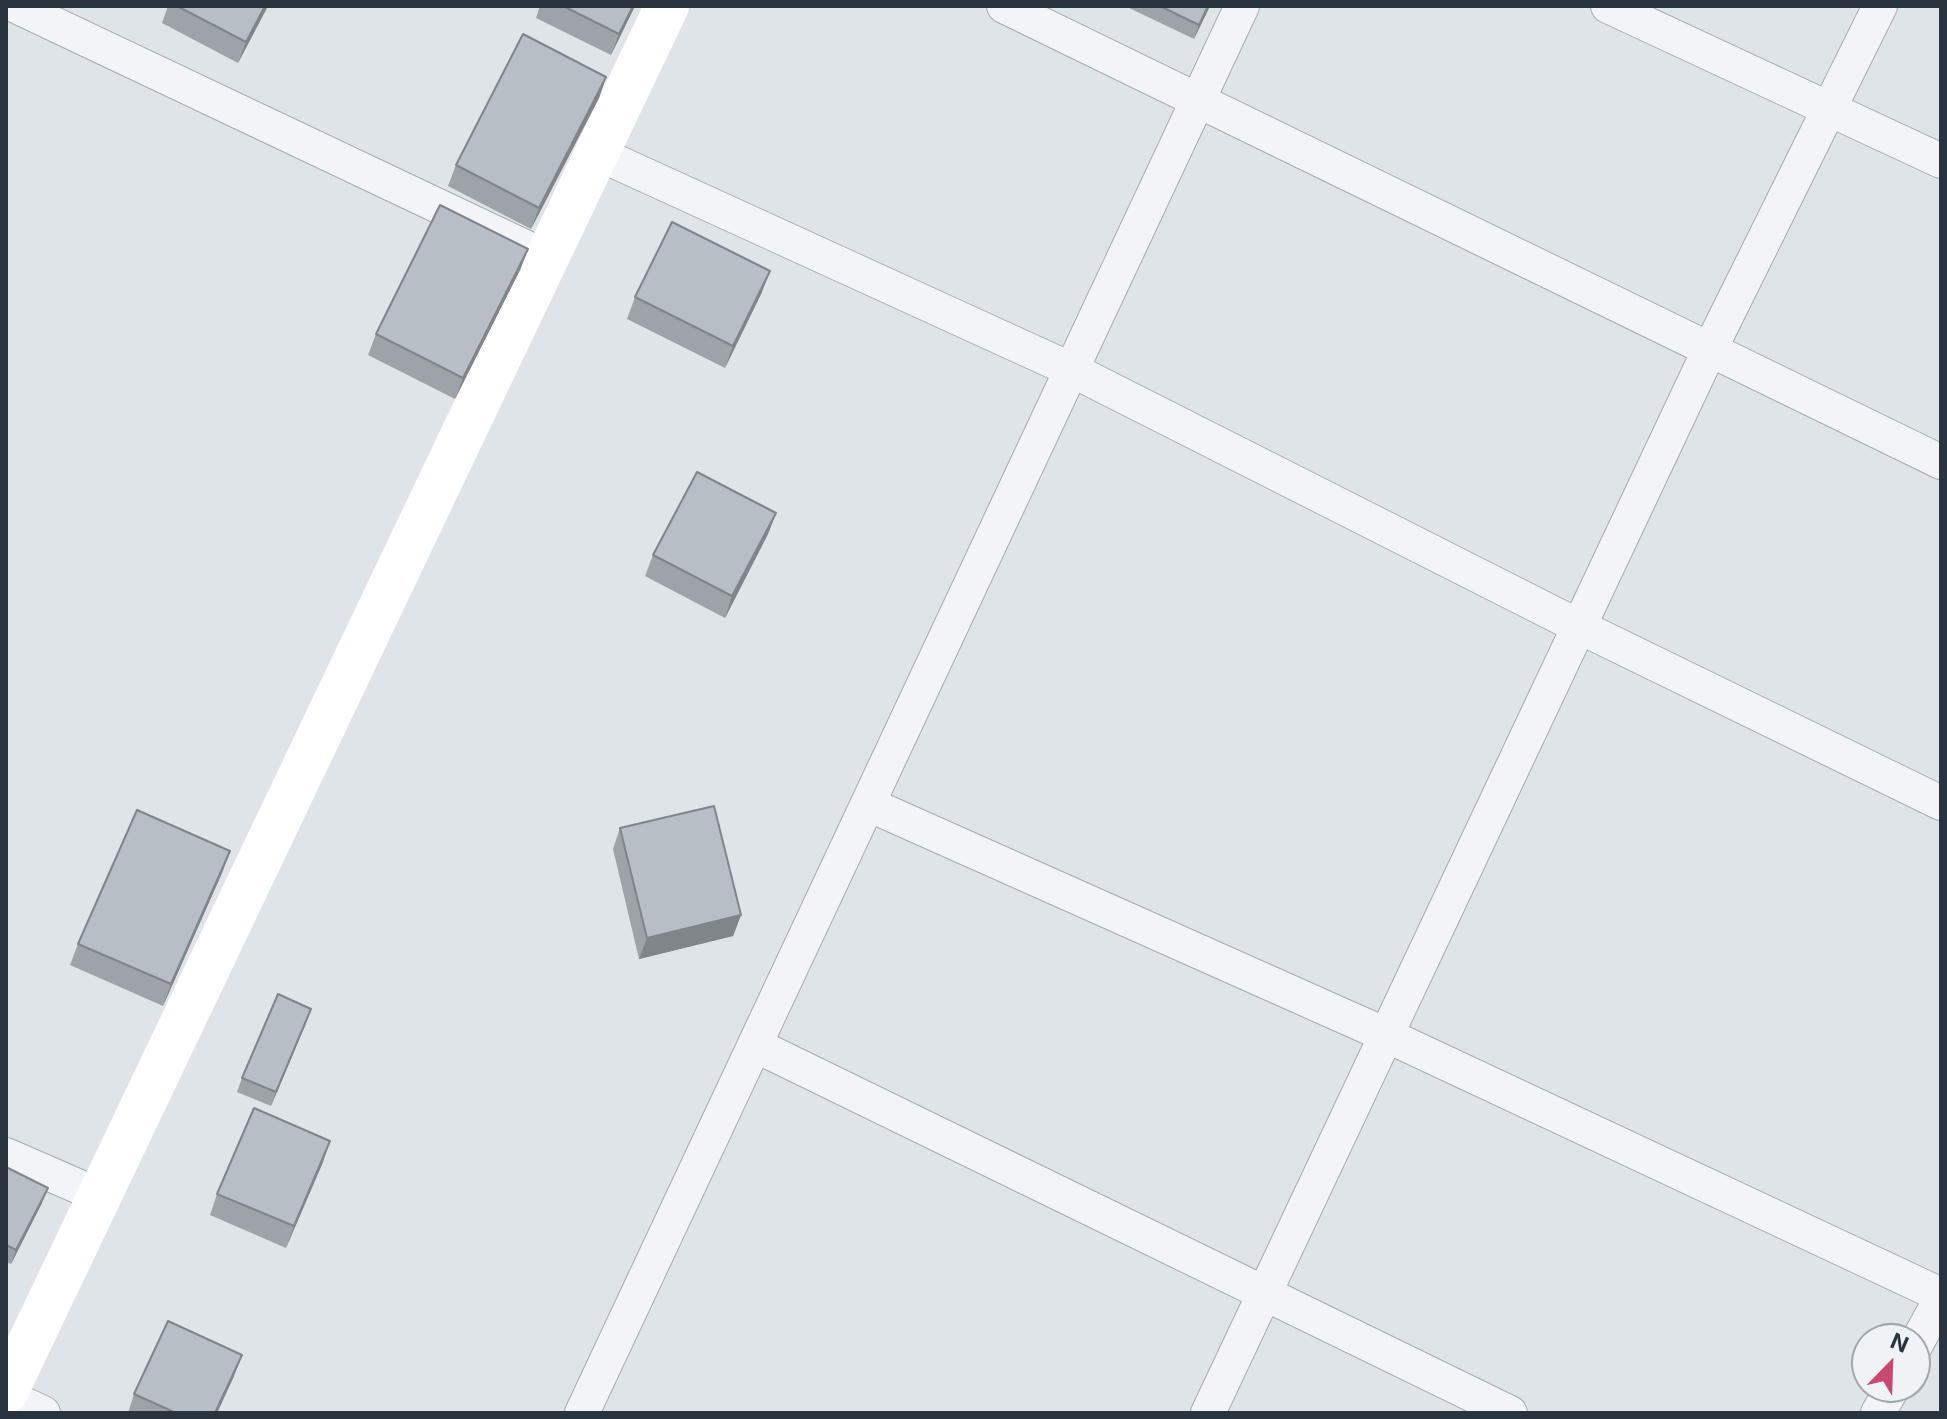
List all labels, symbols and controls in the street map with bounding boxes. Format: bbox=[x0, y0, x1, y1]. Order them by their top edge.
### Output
north arrow bbox=[1851, 1323, 1931, 1403]
text: N bbox=[1887, 1328, 1912, 1358]

